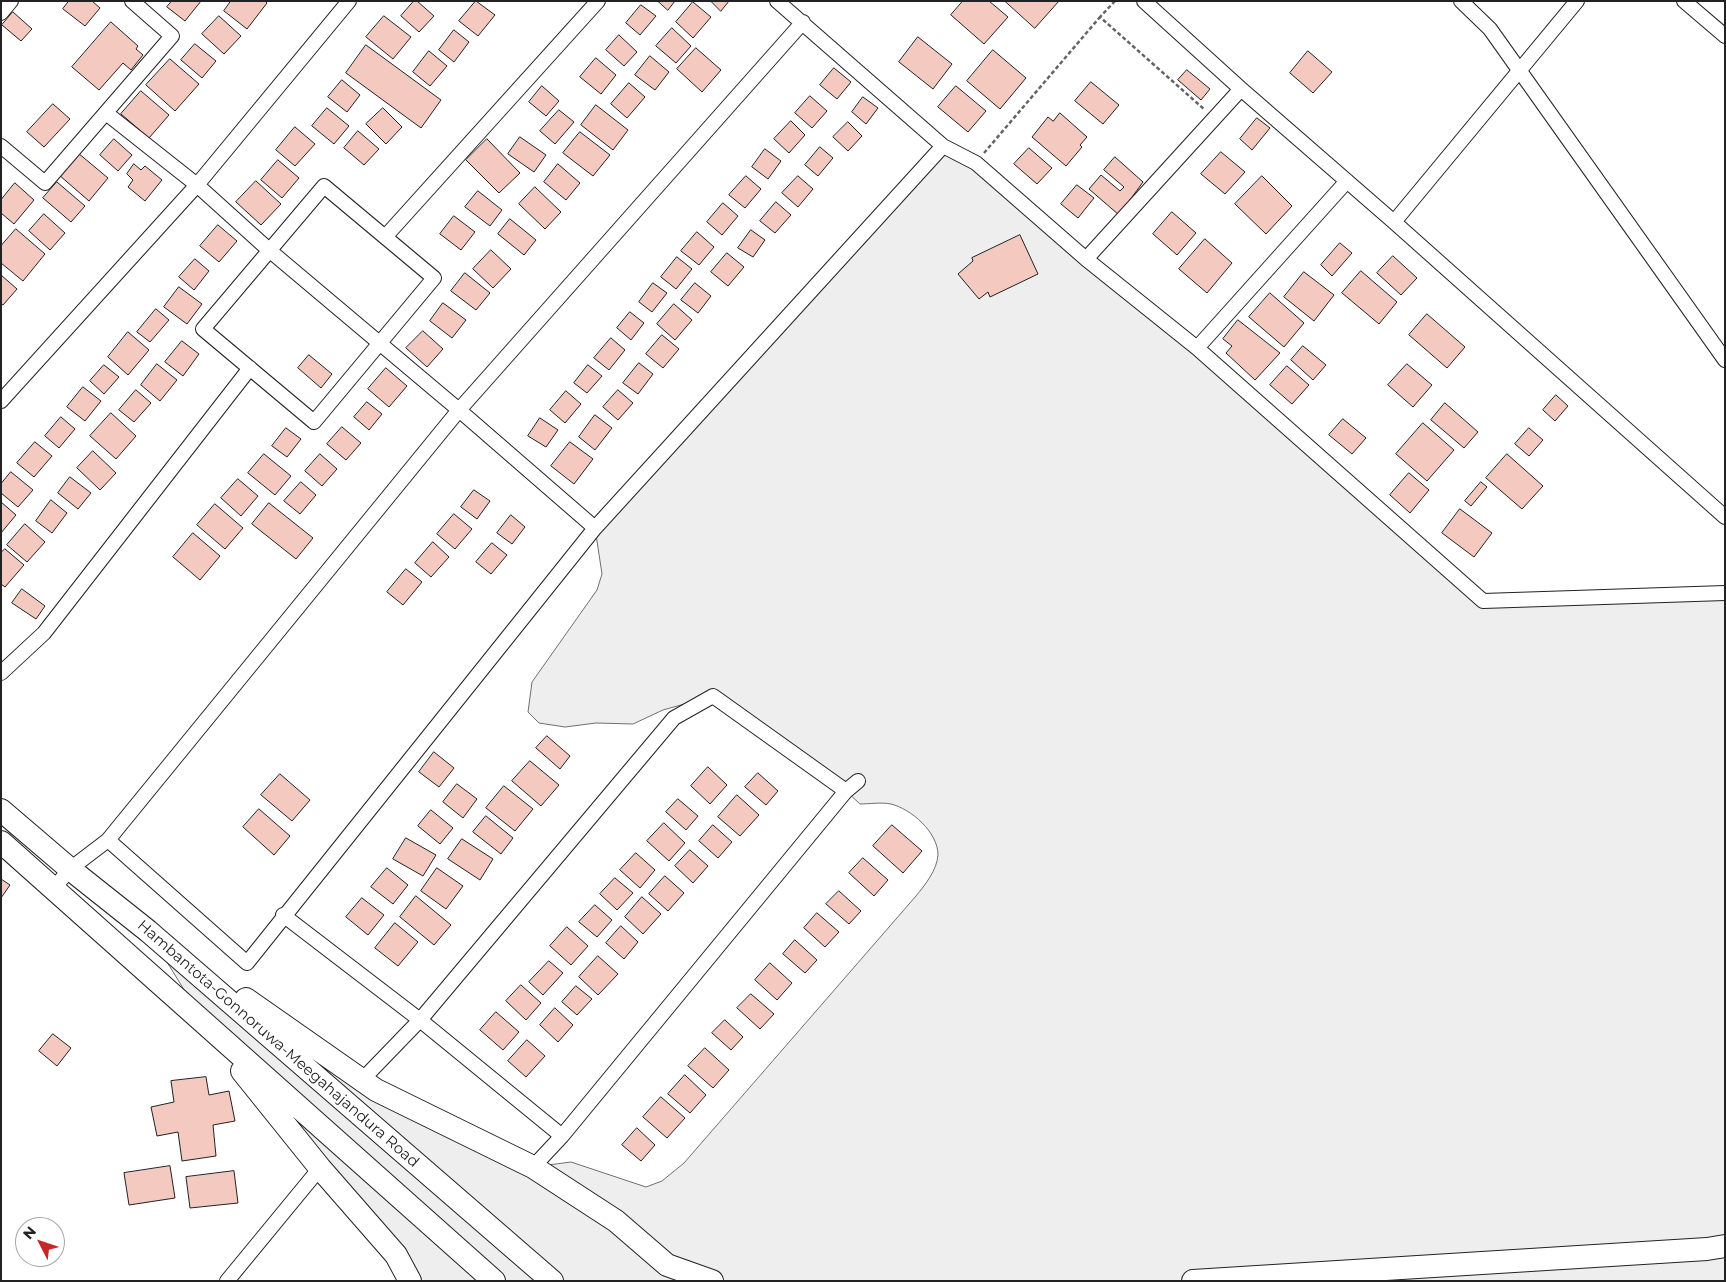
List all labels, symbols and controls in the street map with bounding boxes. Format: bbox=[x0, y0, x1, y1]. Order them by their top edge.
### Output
street label: Hambantota-Gonnoruwa-Meegahajandura Road bbox=[133, 917, 423, 1171]
north arrow bbox=[15, 1217, 65, 1267]
text: N bbox=[19, 1223, 40, 1243]

